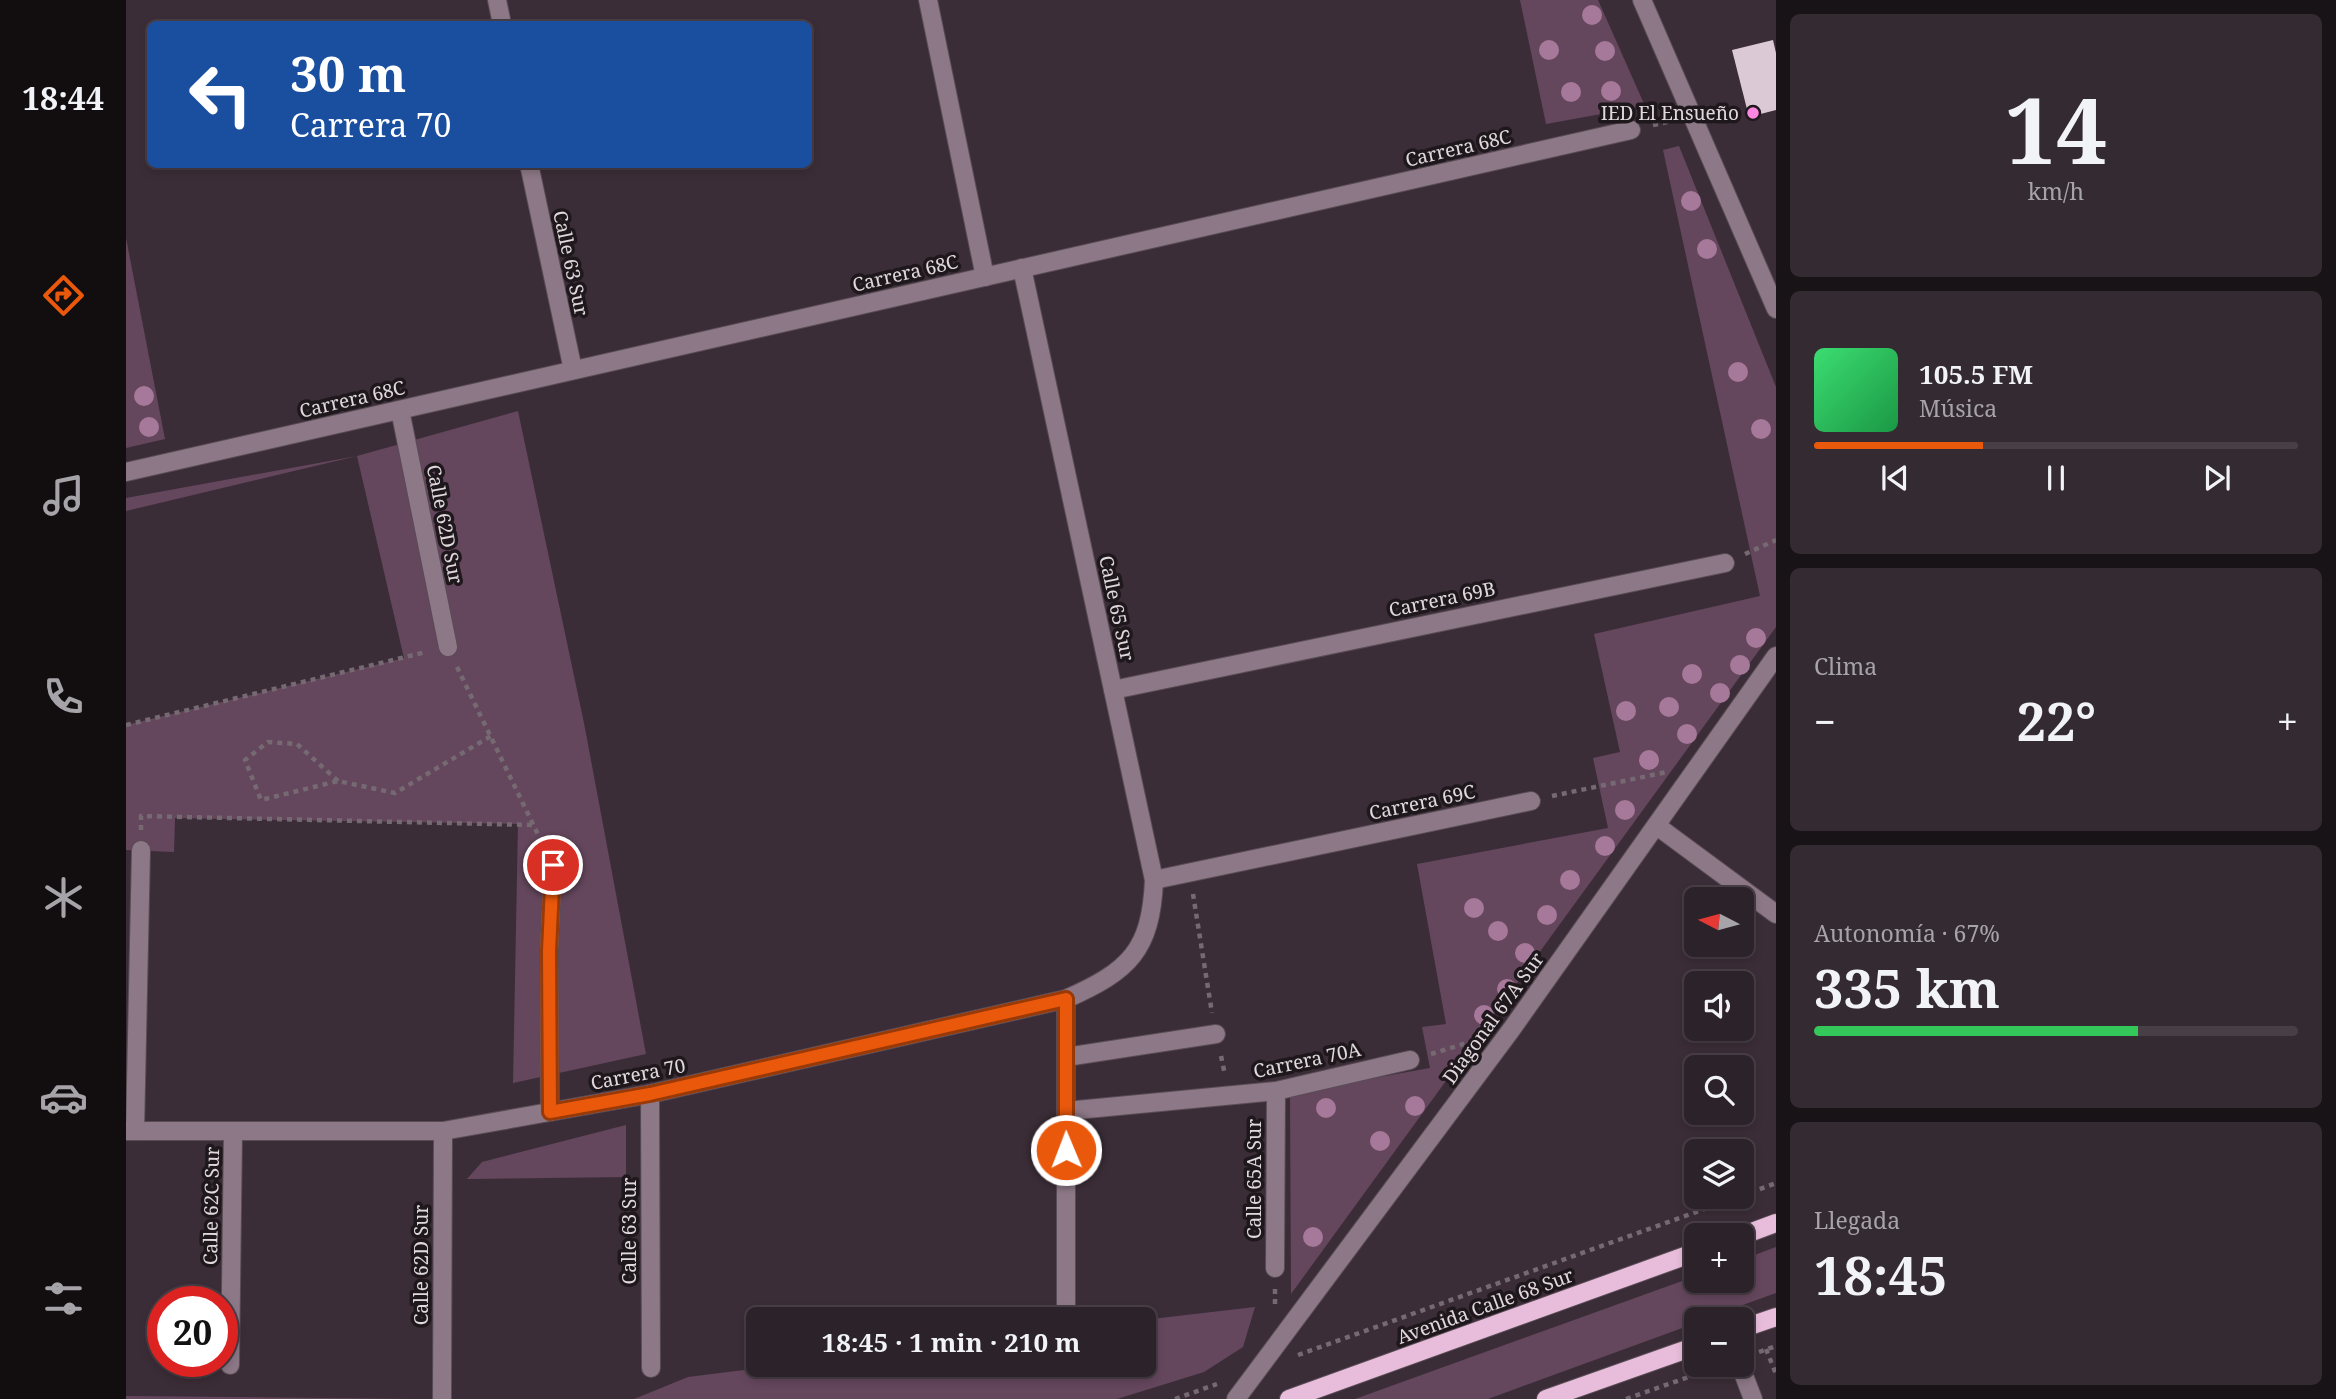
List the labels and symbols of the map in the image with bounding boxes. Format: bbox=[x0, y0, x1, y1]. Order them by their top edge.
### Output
place label: IED El Ensueño bbox=[1601, 100, 1739, 126]
marker: IED El Ensueño bbox=[1745, 105, 1761, 121]
street label: Carrera 68C bbox=[1403, 123, 1514, 173]
street label: Calle 63 Sur bbox=[547, 208, 595, 318]
street label: Carrera 68C bbox=[850, 248, 961, 298]
street label: Carrera 68C bbox=[297, 374, 408, 424]
street label: Calle 62D Sur bbox=[421, 462, 469, 586]
street label: Calle 65 Sur bbox=[1093, 553, 1141, 663]
street label: Carrera 69B bbox=[1386, 575, 1498, 623]
street label: Carrera 69C bbox=[1367, 778, 1478, 826]
pin bbox=[523, 835, 583, 895]
north arrow bbox=[1684, 887, 1754, 957]
street label: Diagonal 67A Sur bbox=[1436, 947, 1550, 1089]
street label: Carrera 70A bbox=[1251, 1036, 1364, 1084]
street label: Carrera 70 bbox=[588, 1052, 688, 1096]
position arrow bbox=[1029, 1113, 1103, 1187]
street label: Calle 65A Sur bbox=[1241, 1119, 1267, 1239]
street label: Calle 62C Sur bbox=[197, 1147, 225, 1265]
street label: Calle 63 Sur bbox=[616, 1178, 642, 1284]
street label: Calle 62D Sur bbox=[408, 1205, 434, 1325]
street label: Avenida Calle 68 Sur bbox=[1393, 1262, 1577, 1350]
speed limit sign: 20 bbox=[147, 1286, 238, 1377]

